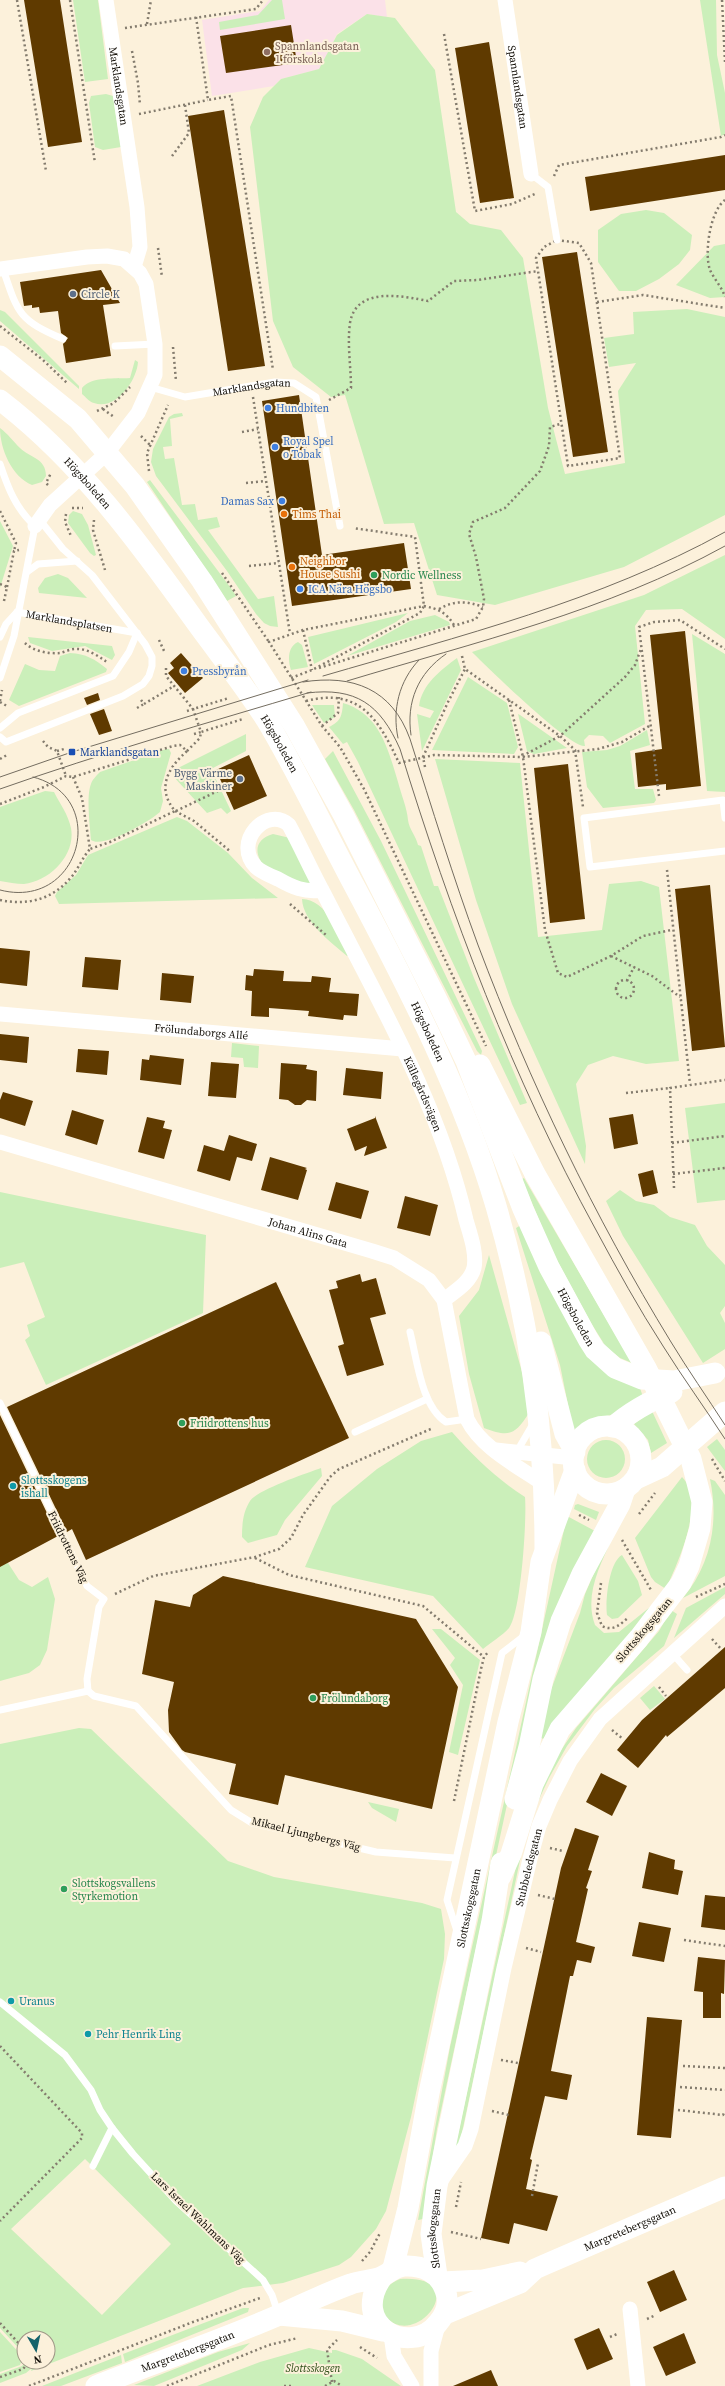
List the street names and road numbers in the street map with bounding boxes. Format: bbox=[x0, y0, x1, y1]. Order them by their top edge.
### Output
street label: Spannlandsgatan bbox=[504, 44, 532, 130]
street label: Marklandsgatan bbox=[106, 46, 132, 127]
street label: Marklandsgatan bbox=[211, 375, 292, 400]
street label: Högsboleden bbox=[61, 454, 115, 512]
street label: Marklandsplatsen bbox=[25, 606, 114, 636]
street label: Högsboleden bbox=[257, 712, 302, 776]
street label: Högsboleden bbox=[407, 999, 449, 1064]
street label: Frölundaborgs Allé bbox=[154, 1020, 249, 1043]
street label: Källegårdsvägen bbox=[400, 1054, 446, 1134]
street label: Johan Alins Gata bbox=[266, 1213, 350, 1251]
street label: Högsboleden bbox=[554, 1285, 598, 1350]
street label: Friidrottens Väg bbox=[44, 1508, 92, 1586]
street label: Slottsskogsgatan bbox=[612, 1594, 676, 1666]
street label: Mikael Ljungbergs Väg bbox=[250, 1813, 362, 1855]
street label: Stubbeledsgatan bbox=[511, 1826, 546, 1908]
street label: Slottsskogsgatan bbox=[453, 1867, 484, 1949]
street label: Lars Israel Wahlmans Väg bbox=[147, 2169, 249, 2267]
street label: Slottsskogsgatan bbox=[423, 2187, 444, 2269]
street label: Margretebergsgatan bbox=[582, 2201, 678, 2254]
street label: Margretebergsgatan bbox=[139, 2327, 237, 2376]

